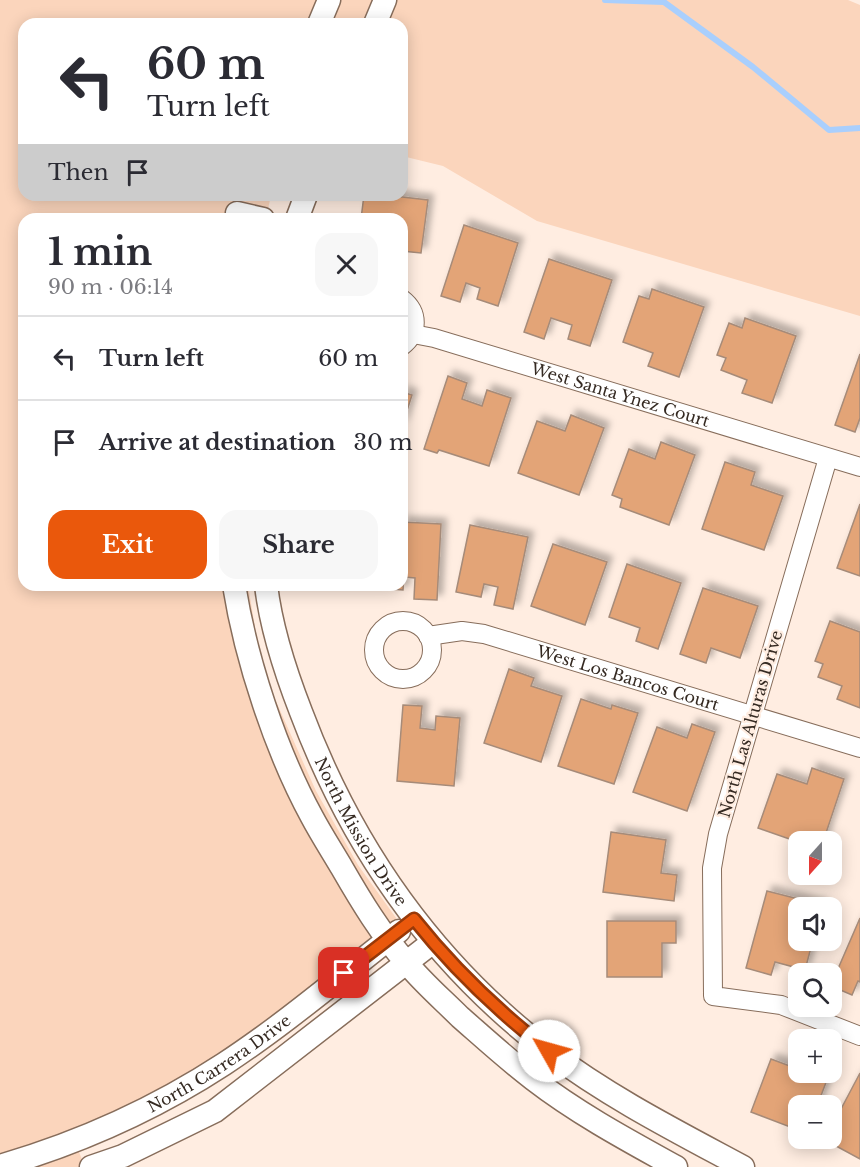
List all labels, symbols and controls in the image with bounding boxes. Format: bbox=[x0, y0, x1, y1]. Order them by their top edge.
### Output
text: 60 m bbox=[147, 38, 265, 90]
icon: left bbox=[48, 42, 126, 120]
text: Turn left bbox=[147, 90, 270, 123]
icon: arrive bbox=[121, 156, 154, 189]
text: Then bbox=[48, 159, 109, 186]
text: 1 min bbox=[48, 230, 152, 275]
button: close bbox=[315, 233, 378, 296]
text: 90 m · 06:14 bbox=[48, 275, 173, 299]
icon: left bbox=[48, 342, 81, 375]
text: Turn left bbox=[99, 345, 204, 372]
text: 60 m bbox=[318, 345, 378, 372]
street label: West Santa Ynez Court bbox=[528, 358, 712, 431]
icon: arrive bbox=[48, 426, 81, 459]
text: Arrive at destination bbox=[99, 429, 336, 456]
text: 30 m bbox=[354, 429, 413, 456]
button: Exit bbox=[48, 510, 207, 579]
button: Share bbox=[219, 510, 378, 579]
street label: North Las Alturas Drive bbox=[714, 628, 786, 820]
street label: West Los Bancos Court bbox=[533, 640, 722, 715]
street label: North Mission Drive bbox=[311, 754, 412, 910]
north arrow bbox=[788, 831, 842, 885]
map controls bbox=[788, 831, 842, 1149]
button: sound bbox=[788, 897, 842, 951]
pin bbox=[318, 947, 369, 998]
icon: arrive bbox=[327, 956, 360, 989]
button: search bbox=[788, 963, 842, 1017]
street label: North Carrera Drive bbox=[144, 1010, 295, 1116]
position arrow bbox=[517, 1019, 581, 1083]
button: + bbox=[788, 1029, 842, 1083]
button: − bbox=[788, 1095, 842, 1149]

